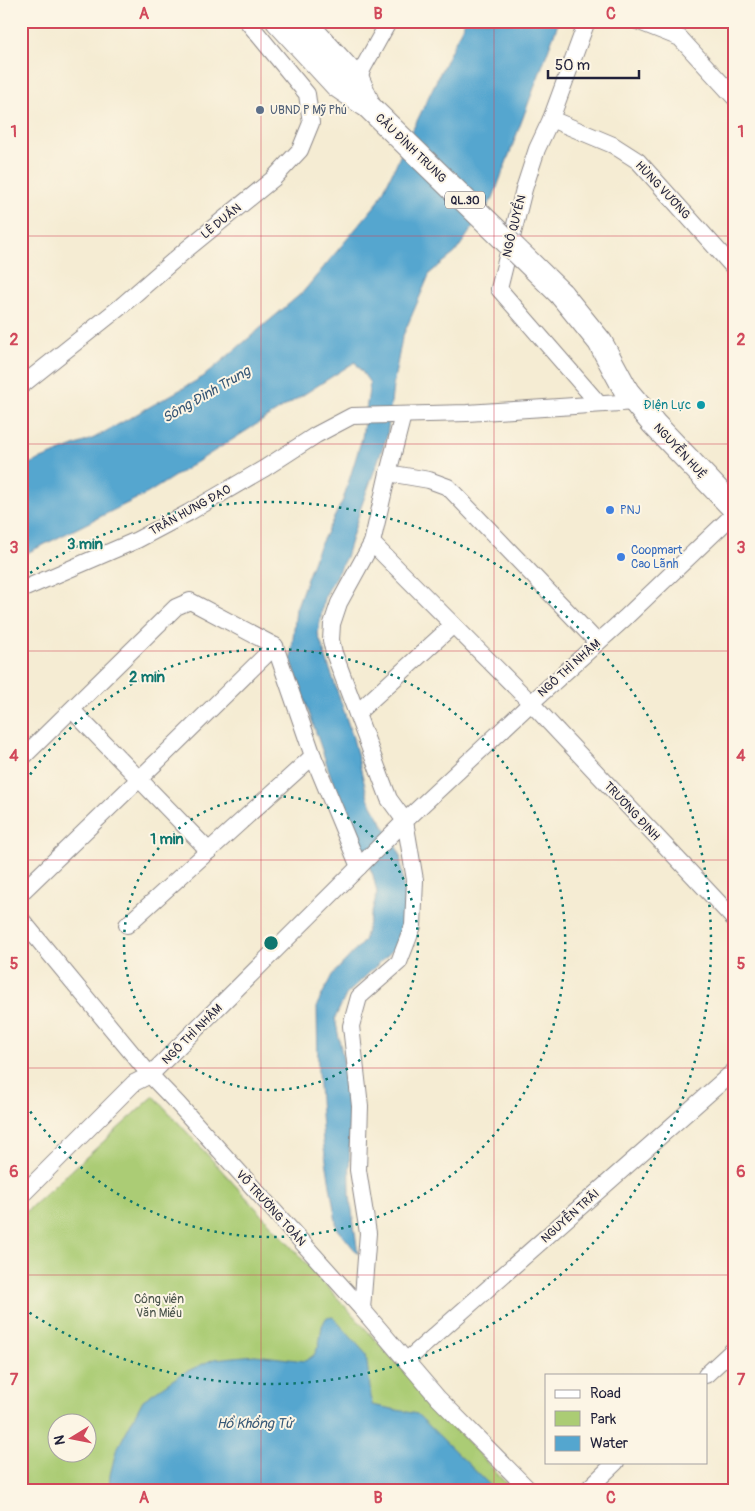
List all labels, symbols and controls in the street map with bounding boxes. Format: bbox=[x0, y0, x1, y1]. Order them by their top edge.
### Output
text: A bbox=[139, 4, 150, 24]
text: B bbox=[373, 4, 383, 24]
text: C bbox=[606, 4, 616, 24]
scale bar bbox=[548, 48, 639, 80]
text: 50 m bbox=[555, 56, 590, 75]
place label: UBND P Mỹ Phú bbox=[270, 103, 347, 118]
marker: UBND P Mỹ Phú bbox=[254, 104, 266, 116]
street label: CẦU ĐÌNH TRUNG bbox=[372, 108, 452, 186]
text: 1 bbox=[11, 122, 17, 142]
text: 1 bbox=[738, 122, 744, 142]
street label: HÙNG VƯƠNG bbox=[632, 157, 694, 223]
road number: QL.30 bbox=[445, 192, 485, 208]
street label: NGÔ QUYỀN bbox=[497, 193, 529, 259]
street label: LÊ DUẨN bbox=[197, 199, 245, 242]
text: 2 bbox=[10, 330, 19, 350]
text: 2 bbox=[737, 330, 746, 350]
water label: Sông Đình Trung bbox=[159, 362, 254, 426]
place label: ĐIện Lực bbox=[644, 398, 691, 413]
marker: ĐIện Lực bbox=[695, 399, 707, 411]
street label: NGUYỄN HUỆ bbox=[650, 418, 711, 482]
street label: TRẦN HƯNG ĐẠO bbox=[146, 479, 234, 539]
place label: PNJ bbox=[620, 503, 641, 518]
marker: PNJ bbox=[604, 504, 616, 516]
text: 3 min bbox=[67, 535, 103, 554]
text: 3 bbox=[10, 538, 19, 558]
text: 3 bbox=[737, 538, 746, 558]
place label: Coopmart Cao Lãnh bbox=[631, 543, 683, 572]
marker: Coopmart Cao Lãnh bbox=[615, 551, 627, 563]
street label: NGÔ THÌ NHẬM bbox=[534, 635, 604, 700]
text: 2 min bbox=[129, 668, 165, 687]
text: 4 bbox=[9, 746, 19, 766]
text: 4 bbox=[736, 746, 746, 766]
street label: TRƯƠNG ĐỊNH bbox=[600, 779, 663, 844]
text: 1 min bbox=[150, 830, 184, 849]
centre of rings bbox=[262, 934, 280, 952]
text: 5 bbox=[10, 954, 19, 974]
text: 5 bbox=[737, 954, 746, 974]
street label: NGÔ THÌ NHẬM bbox=[158, 1000, 226, 1068]
text: 6 bbox=[9, 1162, 19, 1182]
text: 6 bbox=[736, 1162, 746, 1182]
street label: VÕ TRƯỜNG TOẢN bbox=[233, 1167, 309, 1249]
street label: NGUYỄN TRÃI bbox=[536, 1184, 603, 1247]
park label: Công viên Văn Miếu bbox=[134, 1292, 184, 1321]
text: 7 bbox=[10, 1370, 19, 1390]
text: 7 bbox=[737, 1370, 746, 1390]
legend bbox=[545, 1374, 708, 1464]
text: Road bbox=[590, 1384, 621, 1403]
text: Park bbox=[590, 1410, 617, 1429]
north arrow bbox=[48, 1414, 98, 1464]
water label: Hồ Khổng Tử bbox=[217, 1414, 296, 1432]
text: N bbox=[50, 1434, 69, 1446]
text: Water bbox=[590, 1434, 629, 1453]
text: A bbox=[139, 1488, 150, 1508]
text: B bbox=[373, 1488, 383, 1508]
text: C bbox=[606, 1488, 616, 1508]

